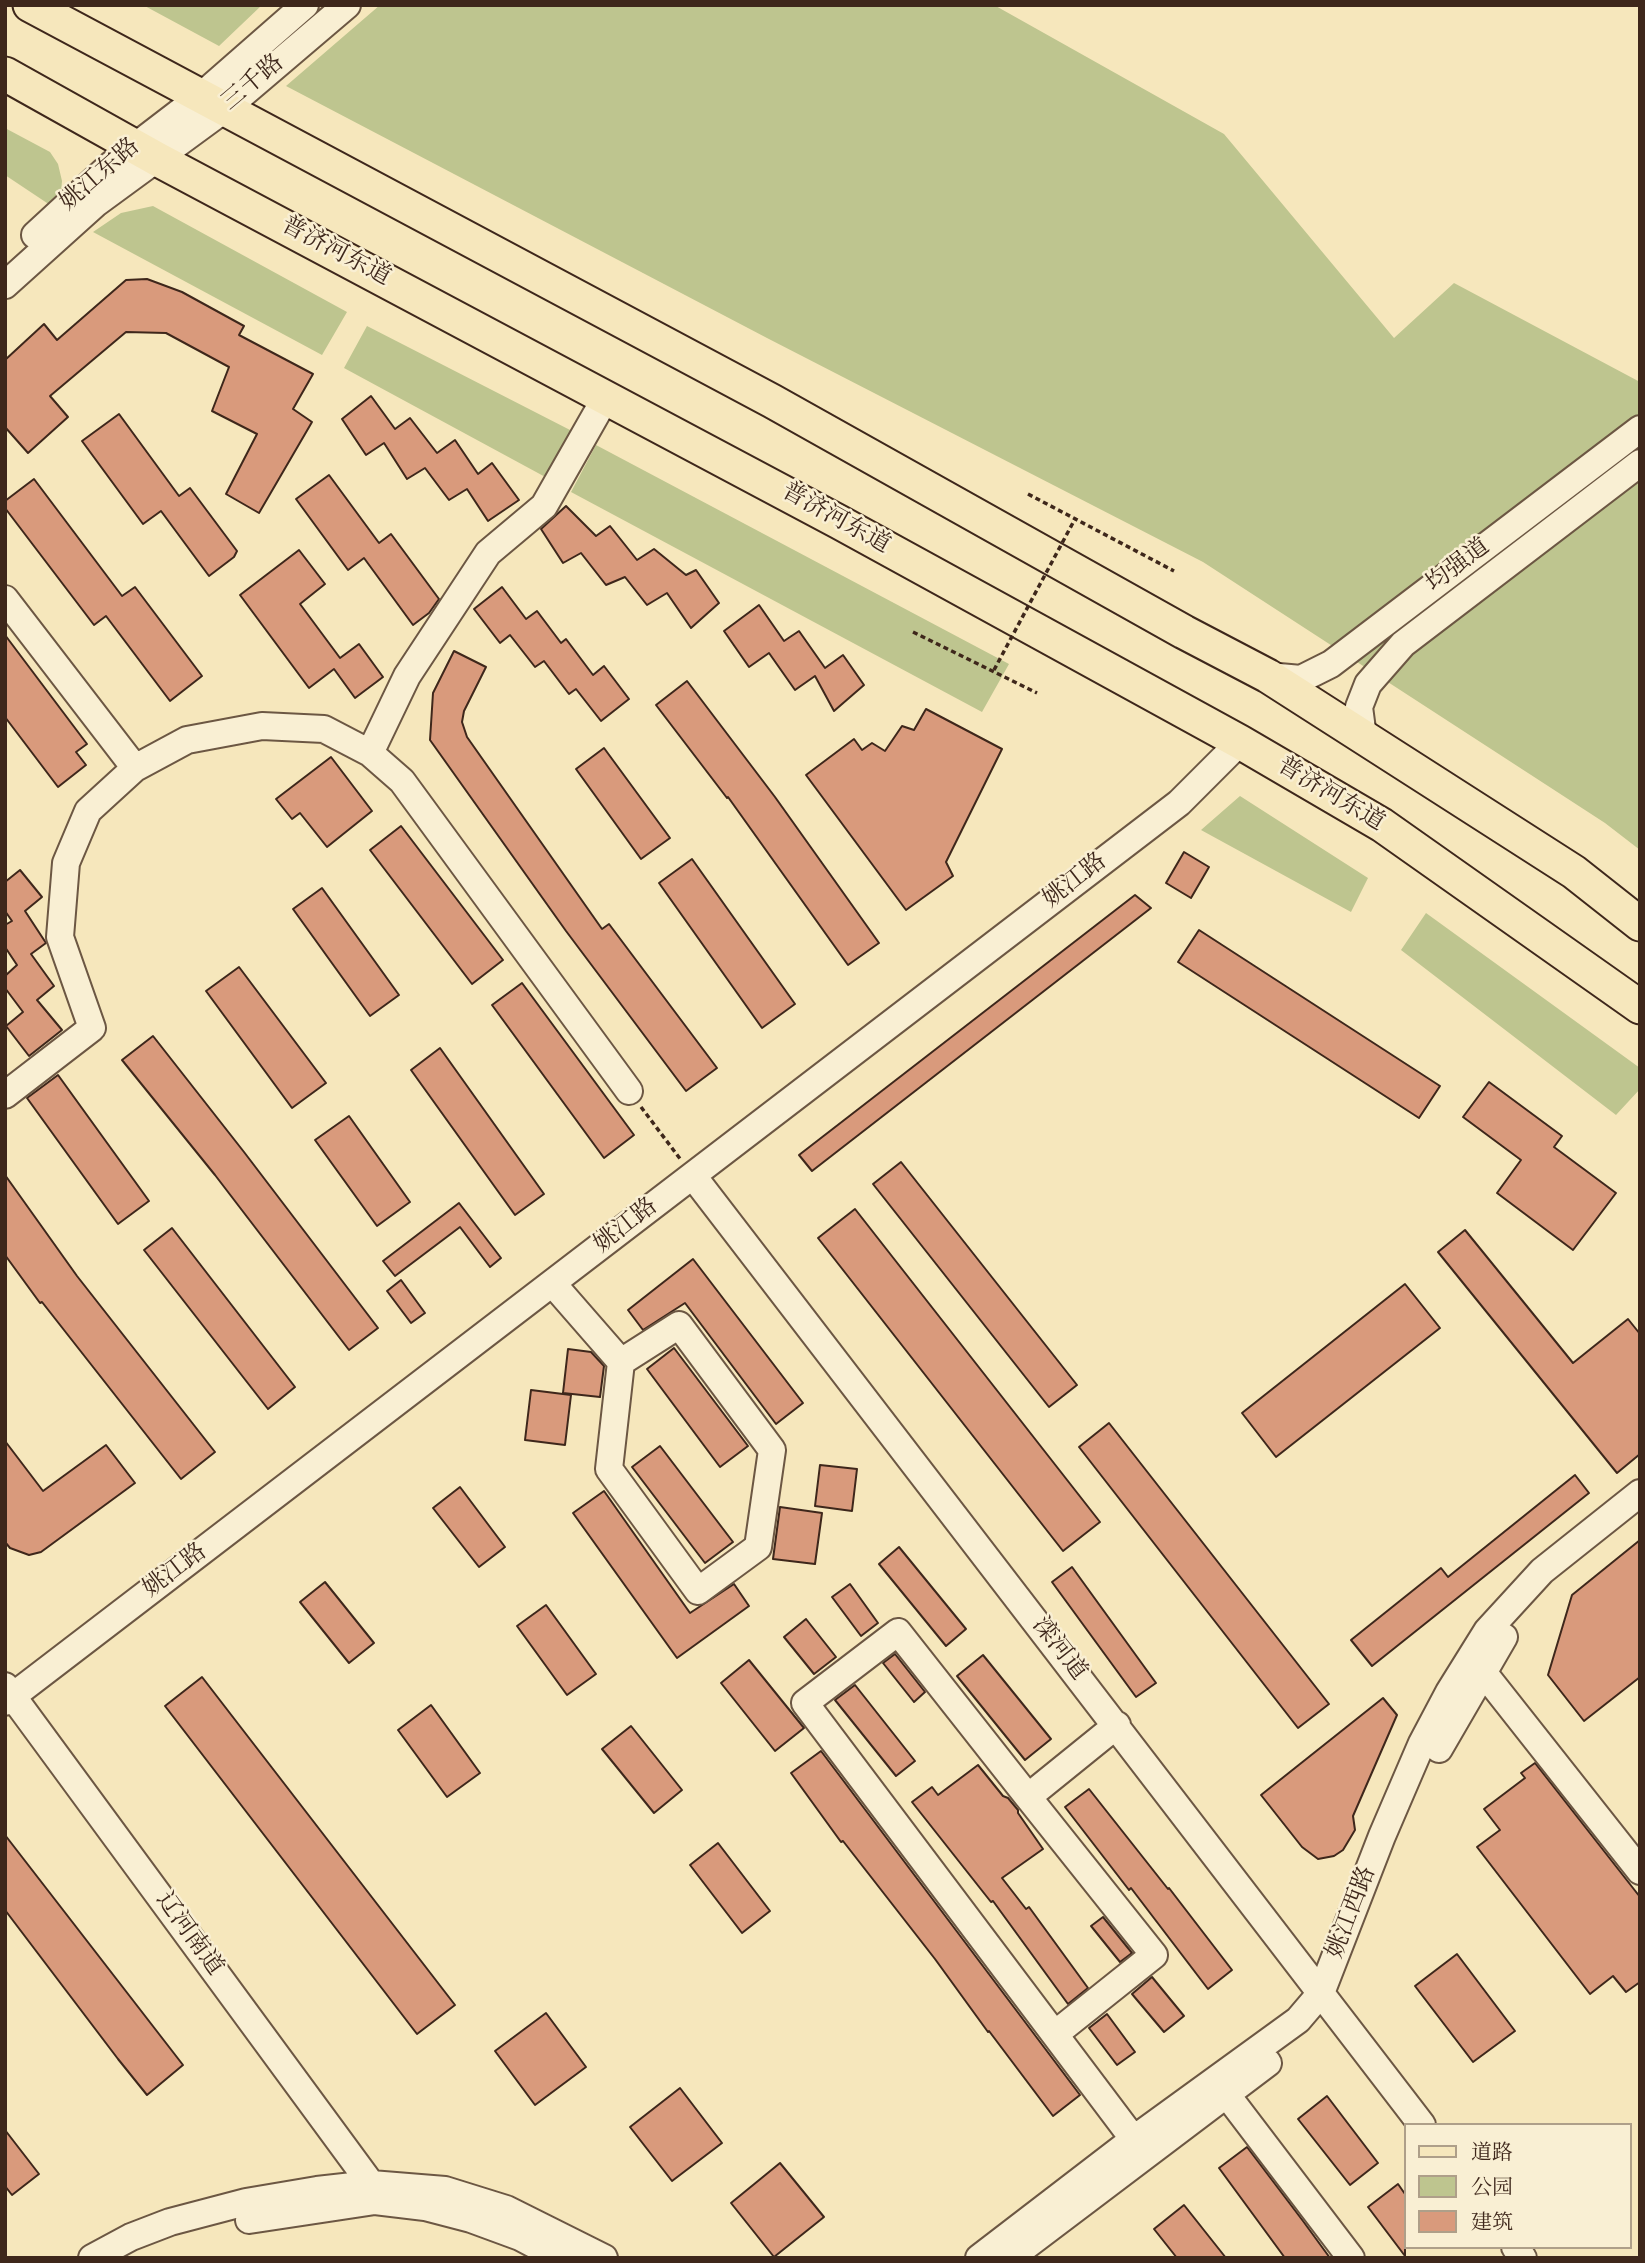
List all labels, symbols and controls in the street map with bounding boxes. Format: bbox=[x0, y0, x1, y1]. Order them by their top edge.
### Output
street label: 三千路 bbox=[217, 50, 291, 118]
street label: 姚江东路 bbox=[55, 134, 147, 218]
street label: 普济河东道 bbox=[275, 212, 395, 294]
street label: 普济河东道 bbox=[776, 478, 894, 562]
street label: 均强道 bbox=[1422, 534, 1496, 600]
street label: 普济河东道 bbox=[1271, 753, 1389, 839]
street label: 姚江路 bbox=[1039, 848, 1113, 916]
street label: 姚江路 bbox=[590, 1193, 664, 1261]
street label: 姚江路 bbox=[139, 1539, 213, 1605]
street label: 滦河道 bbox=[1024, 1613, 1092, 1687]
street label: 姚江西路 bbox=[1322, 1863, 1384, 1963]
street label: 辽河南道 bbox=[148, 1888, 228, 1982]
legend bbox=[1404, 2123, 1631, 2249]
text: 道路 bbox=[1471, 2139, 1513, 2168]
text: 公园 bbox=[1471, 2174, 1513, 2203]
text: 建筑 bbox=[1471, 2209, 1513, 2238]

